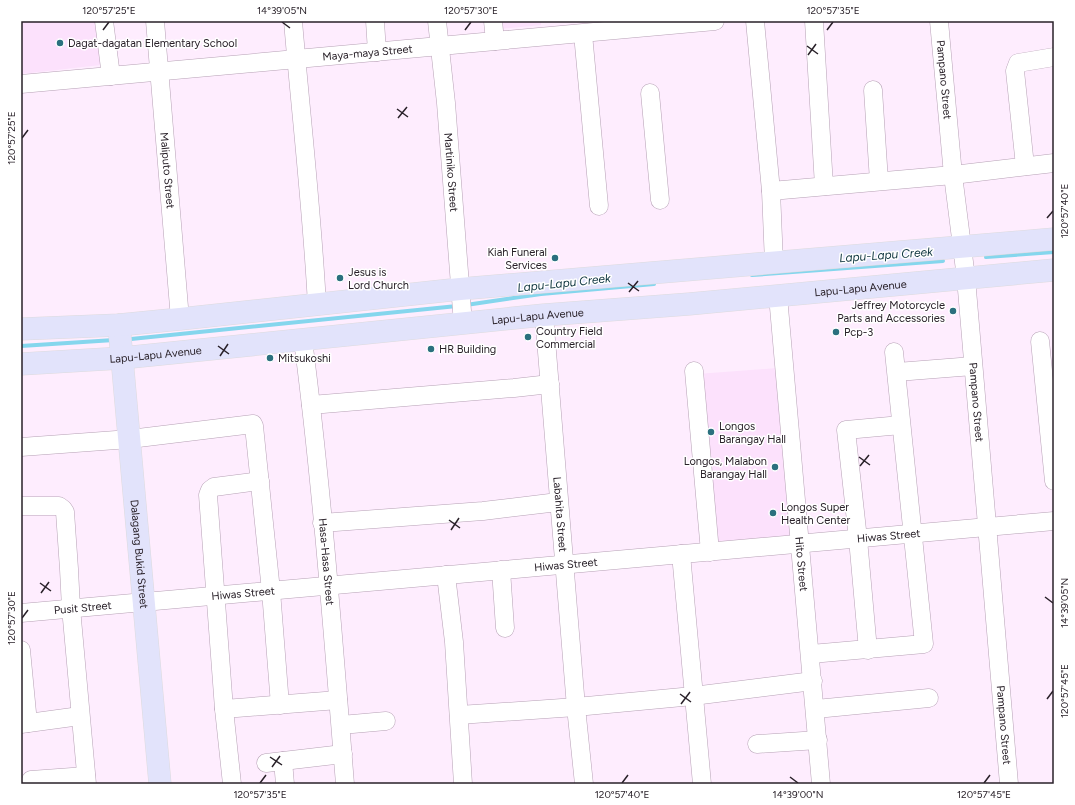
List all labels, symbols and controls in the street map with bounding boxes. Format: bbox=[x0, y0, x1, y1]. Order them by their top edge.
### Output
text: 120°57'25"E bbox=[82, 4, 136, 17]
text: 14°39'05"N bbox=[257, 4, 307, 17]
text: 120°57'30"E bbox=[444, 4, 498, 17]
text: 120°57'35"E bbox=[806, 4, 860, 17]
place label: Dagat-dagatan Elementary School bbox=[68, 37, 237, 50]
marker: Dagat-dagatan Elementary School bbox=[55, 38, 65, 48]
street label: Pampano Street bbox=[934, 40, 954, 120]
street label: Maya-maya Street bbox=[322, 42, 413, 63]
text: 120°57'25"E bbox=[5, 111, 18, 165]
street label: Maliputo Street bbox=[158, 132, 177, 209]
street label: Martiniko Street bbox=[442, 132, 461, 212]
text: 120°57'40"E bbox=[1058, 184, 1071, 238]
water label: Lapu-Lapu Creek bbox=[839, 245, 934, 265]
place label: Kiah Funeral Services bbox=[487, 246, 547, 272]
marker: Kiah Funeral Services bbox=[550, 253, 560, 263]
place label: Jesus is Lord Church bbox=[348, 266, 409, 292]
water label: Lapu-Lapu Creek bbox=[517, 271, 613, 295]
marker: Jesus is Lord Church bbox=[335, 273, 345, 283]
street label: Lapu-Lapu Avenue bbox=[814, 277, 907, 299]
place label: Jeffrey Motorcycle Parts and Accessories bbox=[837, 299, 945, 325]
street label: Lapu-Lapu Avenue bbox=[491, 305, 584, 327]
marker: Jeffrey Motorcycle Parts and Accessories bbox=[948, 306, 958, 316]
place label: Country Field Commercial bbox=[536, 325, 602, 351]
place label: Pcp-3 bbox=[844, 326, 873, 339]
marker: Pcp-3 bbox=[831, 327, 841, 337]
marker: Country Field Commercial bbox=[523, 332, 533, 342]
street label: Lapu-Lapu Avenue bbox=[109, 343, 202, 365]
place label: HR Building bbox=[439, 343, 496, 356]
marker: HR Building bbox=[426, 344, 436, 354]
place label: Mitsukoshi bbox=[278, 352, 331, 365]
marker: Mitsukoshi bbox=[265, 353, 275, 363]
street label: Pampano Street bbox=[967, 362, 986, 442]
place label: Longos Barangay Hall bbox=[719, 420, 786, 446]
marker: Longos Barangay Hall bbox=[706, 427, 716, 437]
place label: Longos, Malabon Barangay Hall bbox=[684, 455, 767, 481]
marker: Longos, Malabon Barangay Hall bbox=[770, 462, 780, 472]
street label: Labahita Street bbox=[551, 476, 570, 552]
street label: Dalagang Bukid Street bbox=[128, 499, 151, 609]
place label: Longos Super Health Center bbox=[781, 501, 851, 527]
marker: Longos Super Health Center bbox=[768, 508, 778, 518]
street label: Hasa-Hasa Street bbox=[316, 518, 337, 606]
street label: Hiwas Street bbox=[856, 526, 921, 545]
street label: Hito Street bbox=[793, 536, 810, 592]
street label: Hiwas Street bbox=[534, 555, 598, 574]
text: 14°39'05"N bbox=[1058, 578, 1071, 628]
street label: Hiwas Street bbox=[211, 584, 275, 603]
text: 120°57'30"E bbox=[5, 591, 18, 645]
street label: Pusit Street bbox=[53, 598, 112, 617]
text: 120°57'45"E bbox=[1058, 664, 1071, 718]
street label: Pampano Street bbox=[994, 685, 1014, 765]
text: 120°57'35"E bbox=[233, 788, 287, 801]
text: 120°57'40"E bbox=[595, 788, 649, 801]
text: 14°39'00"N bbox=[773, 788, 823, 801]
text: 120°57'45"E bbox=[957, 788, 1011, 801]

